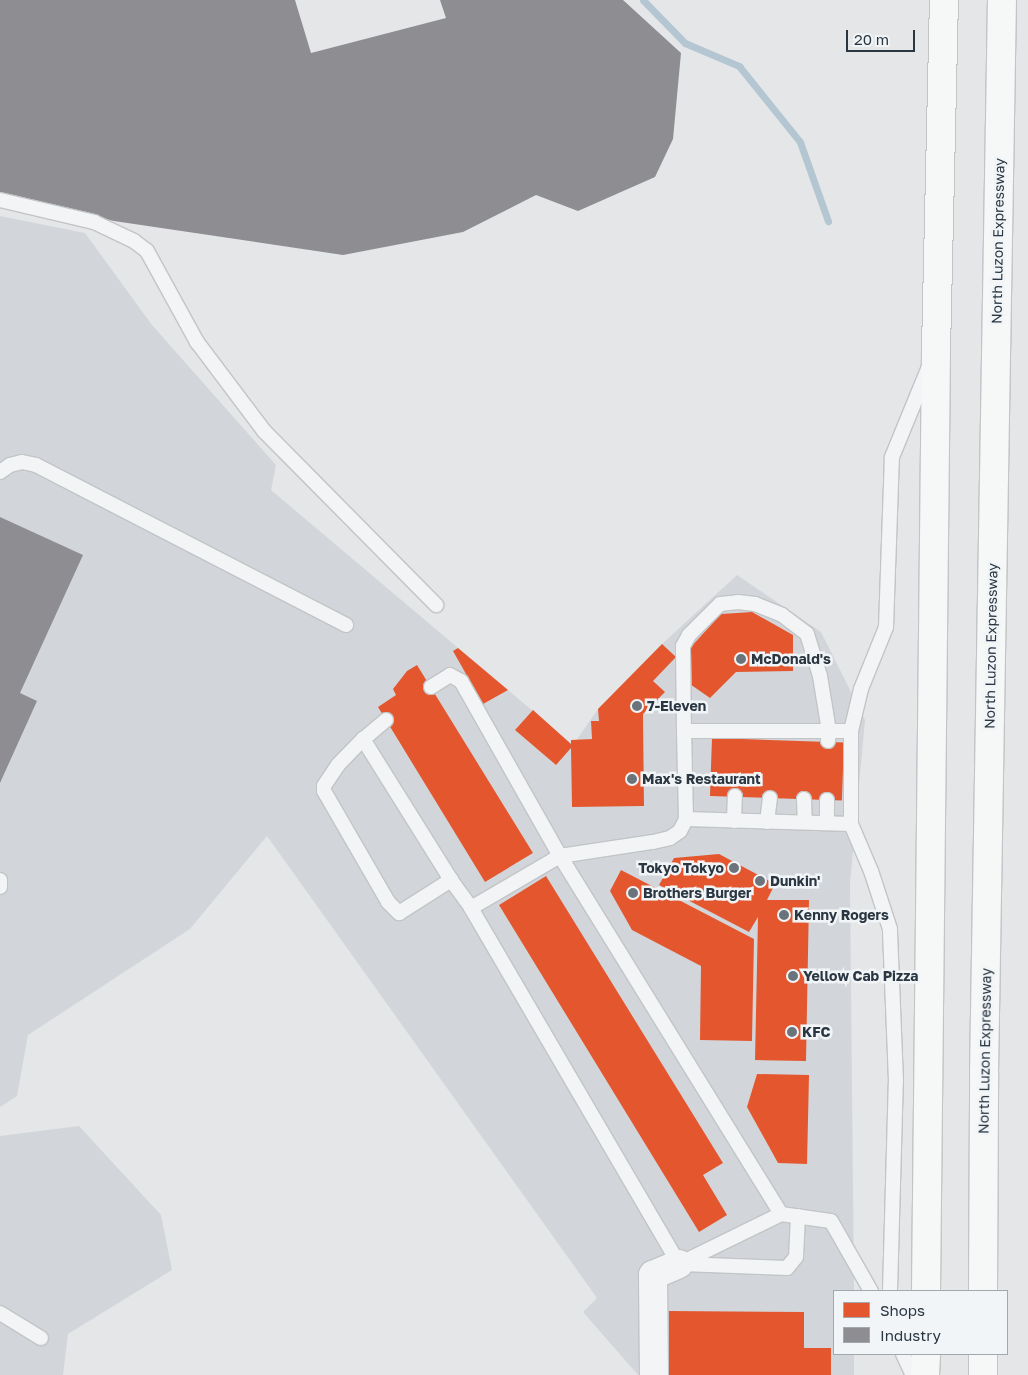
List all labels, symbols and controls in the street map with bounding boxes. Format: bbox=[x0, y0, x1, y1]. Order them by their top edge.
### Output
scale bar bbox=[848, 20, 917, 52]
text: 20 m bbox=[854, 30, 889, 48]
street label: North Luzon Expressway bbox=[988, 158, 1008, 324]
street label: North Luzon Expressway bbox=[981, 563, 1001, 729]
place label: McDonald's bbox=[751, 651, 831, 667]
marker: McDonald's bbox=[735, 653, 747, 665]
place label: 7-Eleven bbox=[647, 698, 706, 714]
marker: 7-Eleven bbox=[631, 700, 643, 712]
place label: Max's Restaurant bbox=[642, 771, 761, 787]
marker: Max's Restaurant bbox=[626, 773, 638, 785]
place label: Tokyo Tokyo bbox=[638, 860, 724, 876]
marker: Tokyo Tokyo bbox=[728, 862, 740, 874]
place label: Dunkin' bbox=[770, 873, 820, 889]
marker: Dunkin' bbox=[754, 875, 766, 887]
place label: Brothers Burger bbox=[643, 885, 751, 901]
marker: Brothers Burger bbox=[627, 887, 639, 899]
place label: Kenny Rogers bbox=[794, 907, 889, 923]
marker: Kenny Rogers bbox=[778, 909, 790, 921]
place label: Yellow Cab Pizza bbox=[803, 968, 918, 984]
street label: North Luzon Expressway bbox=[975, 968, 995, 1134]
marker: Yellow Cab Pizza bbox=[787, 970, 799, 982]
place label: KFC bbox=[802, 1024, 830, 1040]
marker: KFC bbox=[786, 1026, 798, 1038]
legend bbox=[833, 1290, 1008, 1355]
text: Shops bbox=[880, 1301, 925, 1319]
text: Industry bbox=[880, 1326, 941, 1344]

